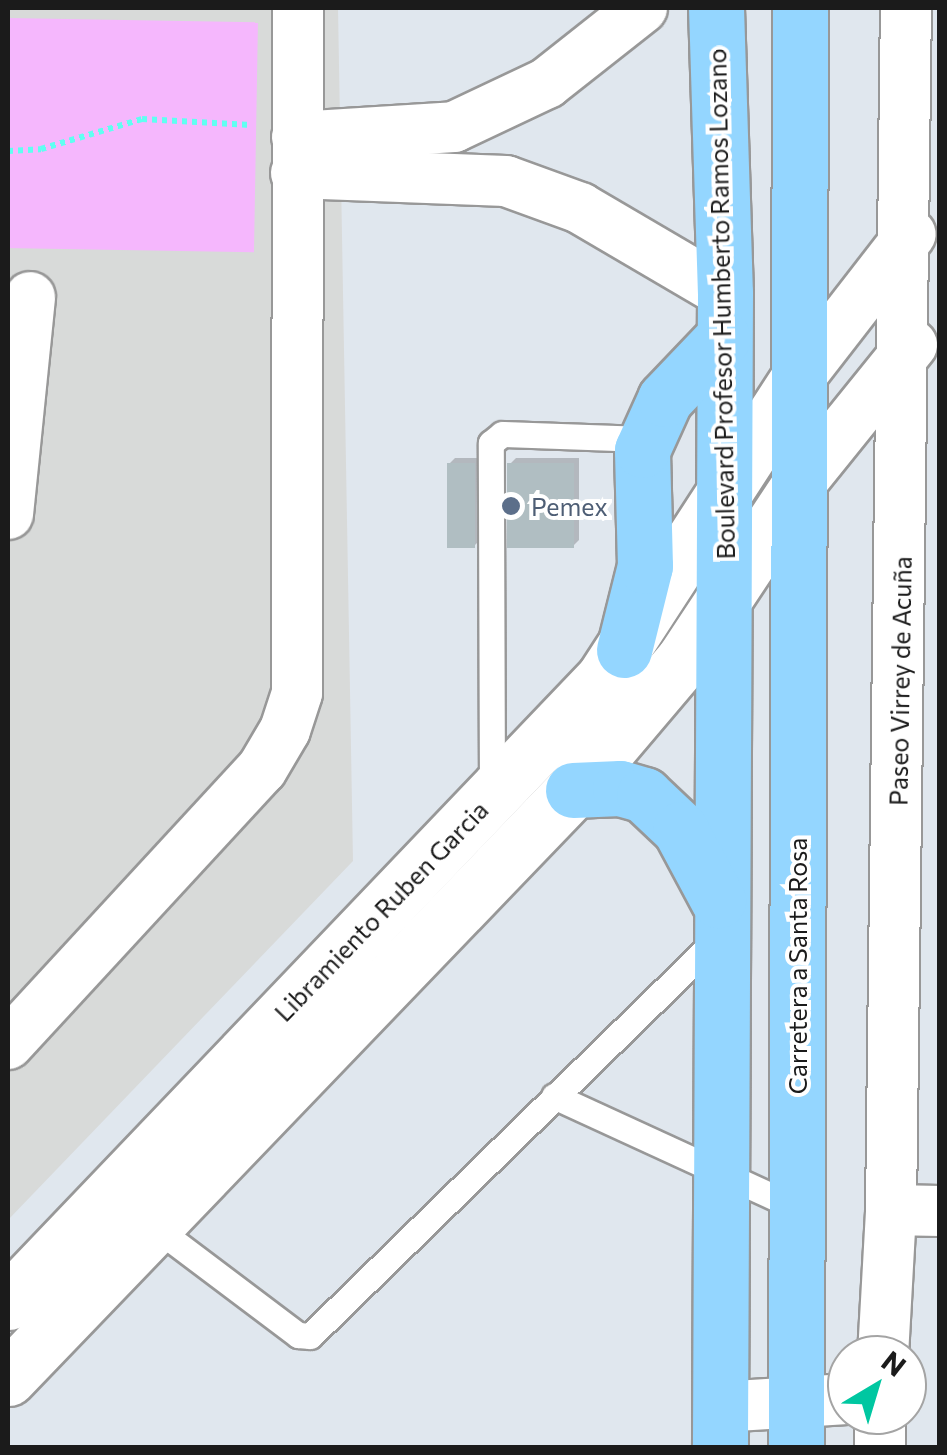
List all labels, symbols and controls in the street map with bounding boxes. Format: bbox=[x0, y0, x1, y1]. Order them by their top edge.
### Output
street label: Boulevard Profesor Humberto Ramos Lozano bbox=[702, 48, 740, 560]
place label: Pemex bbox=[531, 491, 608, 521]
marker: Pemex bbox=[500, 495, 522, 517]
street label: Paseo Virrey de Acuña bbox=[883, 556, 917, 806]
street label: Libramiento Ruben Garcia bbox=[268, 795, 494, 1027]
street label: Carretera a Santa Rosa bbox=[782, 838, 812, 1094]
north arrow bbox=[827, 1335, 927, 1435]
text: N bbox=[875, 1343, 913, 1383]

